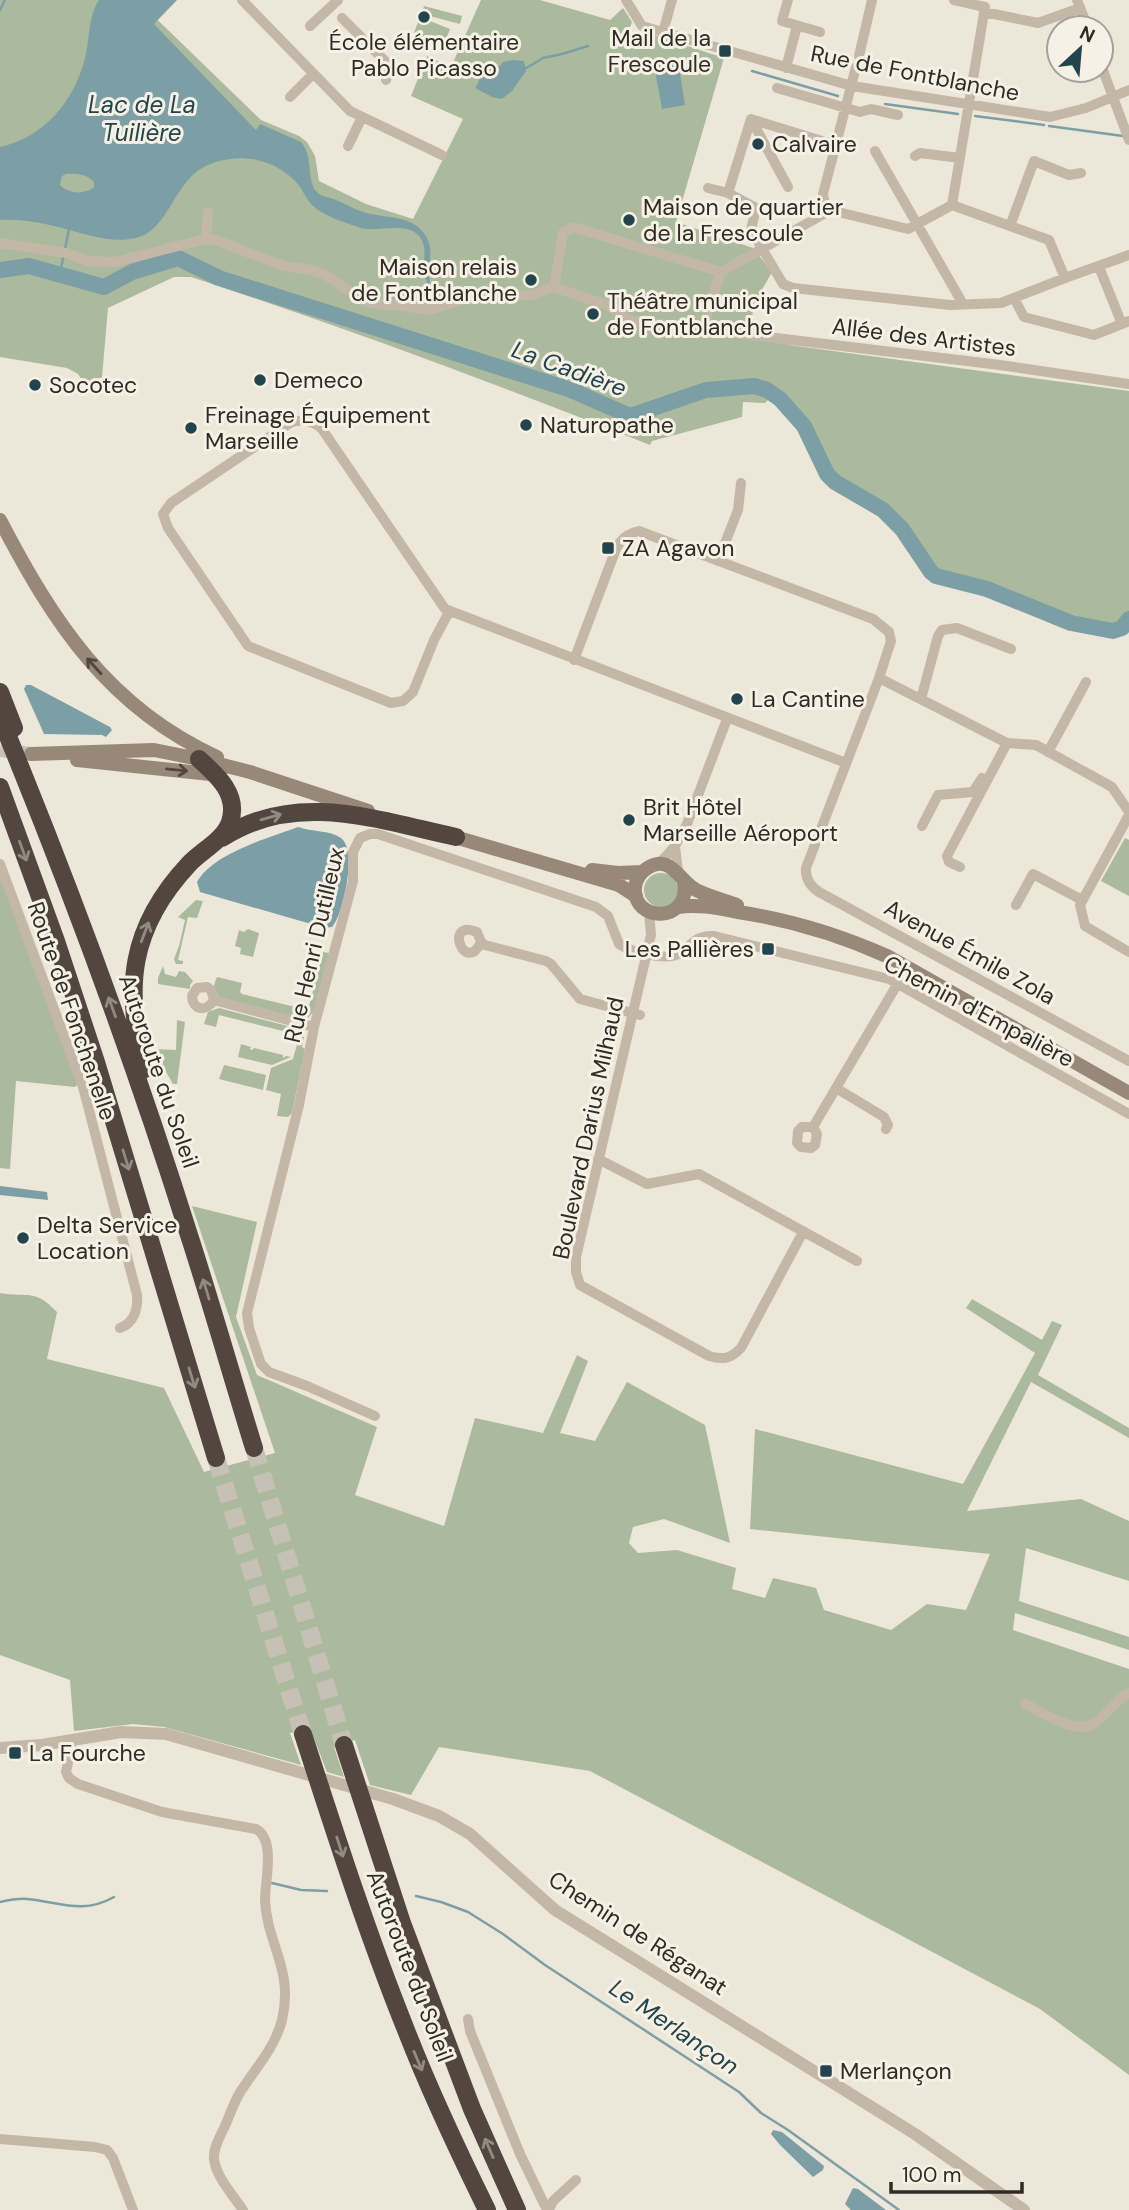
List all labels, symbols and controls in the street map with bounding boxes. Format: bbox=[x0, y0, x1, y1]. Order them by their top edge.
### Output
marker: École élémentaire Pablo Picasso bbox=[416, 9, 432, 25]
north arrow bbox=[1045, 14, 1115, 84]
text: N bbox=[1076, 20, 1099, 48]
place label: Mail de la Frescoule bbox=[608, 23, 711, 79]
place label: École élémentaire Pablo Picasso bbox=[329, 27, 519, 83]
street label: Rue de Fontblanche bbox=[808, 38, 1022, 108]
marker: Mail de la Frescoule bbox=[717, 43, 733, 59]
water label: Lac de La Tuilière bbox=[88, 89, 196, 148]
place label: Calvaire bbox=[772, 129, 857, 159]
marker: Calvaire bbox=[750, 136, 766, 152]
place label: Maison de quartier de la Frescoule bbox=[643, 192, 843, 248]
marker: Maison de quartier de la Frescoule bbox=[621, 212, 637, 228]
place label: Maison relais de Fontblanche bbox=[351, 252, 517, 308]
marker: Maison relais de Fontblanche bbox=[523, 272, 539, 288]
place label: Théâtre municipal de Fontblanche bbox=[607, 286, 798, 342]
marker: Théâtre municipal de Fontblanche bbox=[585, 306, 601, 322]
street label: Allée des Artistes bbox=[830, 311, 1018, 363]
water label: La Cadière bbox=[508, 333, 631, 404]
place label: Demeco bbox=[274, 365, 363, 395]
place label: Socotec bbox=[49, 370, 137, 400]
marker: Demeco bbox=[252, 372, 268, 388]
marker: Socotec bbox=[27, 377, 43, 393]
place label: Freinage Équipement Marseille bbox=[205, 400, 431, 456]
place label: Naturopathe bbox=[540, 410, 674, 440]
marker: Naturopathe bbox=[518, 417, 534, 433]
marker: Freinage Équipement Marseille bbox=[183, 420, 199, 436]
place label: ZA Agavon bbox=[622, 533, 734, 563]
marker: ZA Agavon bbox=[600, 540, 616, 556]
one-way arrow bbox=[85, 658, 102, 675]
place label: La Cantine bbox=[751, 684, 865, 714]
marker: La Cantine bbox=[729, 691, 745, 707]
one-way arrow bbox=[165, 764, 188, 777]
place label: Brit Hôtel Marseille Aéroport bbox=[643, 792, 838, 848]
one-way arrow bbox=[260, 810, 282, 823]
marker: Brit Hôtel Marseille Aéroport bbox=[621, 812, 637, 828]
one-way arrow bbox=[18, 840, 30, 862]
street label: Rue Henri Dutilleux bbox=[277, 844, 351, 1046]
street label: Avenue Émile Zola bbox=[879, 893, 1061, 1011]
street label: Route de Fonchenelle bbox=[21, 898, 123, 1124]
one-way arrow bbox=[139, 922, 152, 944]
place label: Les Pallières bbox=[625, 934, 754, 964]
marker: Les Pallières bbox=[760, 941, 776, 957]
street label: Chemin d'Empalière bbox=[879, 948, 1079, 1074]
street label: Autoroute du Soleil bbox=[112, 970, 206, 1172]
street label: Boulevard Darius Milhaud bbox=[546, 994, 630, 1262]
one-way arrow bbox=[104, 997, 117, 1019]
one-way arrow bbox=[121, 1149, 134, 1171]
place label: Delta Service Location bbox=[37, 1210, 177, 1266]
marker: Delta Service Location bbox=[15, 1230, 31, 1246]
one-way arrow bbox=[198, 1278, 211, 1300]
one-way arrow bbox=[187, 1367, 200, 1389]
place label: La Fourche bbox=[29, 1738, 146, 1768]
marker: La Fourche bbox=[7, 1745, 23, 1761]
one-way arrow bbox=[334, 1836, 347, 1858]
street label: Chemin de Réganat bbox=[543, 1864, 733, 2002]
street label: Autoroute du Soleil bbox=[360, 1866, 460, 2066]
water label: Le Merlançon bbox=[604, 1972, 745, 2081]
one-way arrow bbox=[412, 2049, 425, 2071]
place label: Merlançon bbox=[840, 2056, 952, 2086]
marker: Merlançon bbox=[818, 2063, 834, 2079]
one-way arrow bbox=[482, 2137, 495, 2159]
scale bar bbox=[891, 2150, 1022, 2194]
text: 100 m bbox=[902, 2161, 962, 2189]

